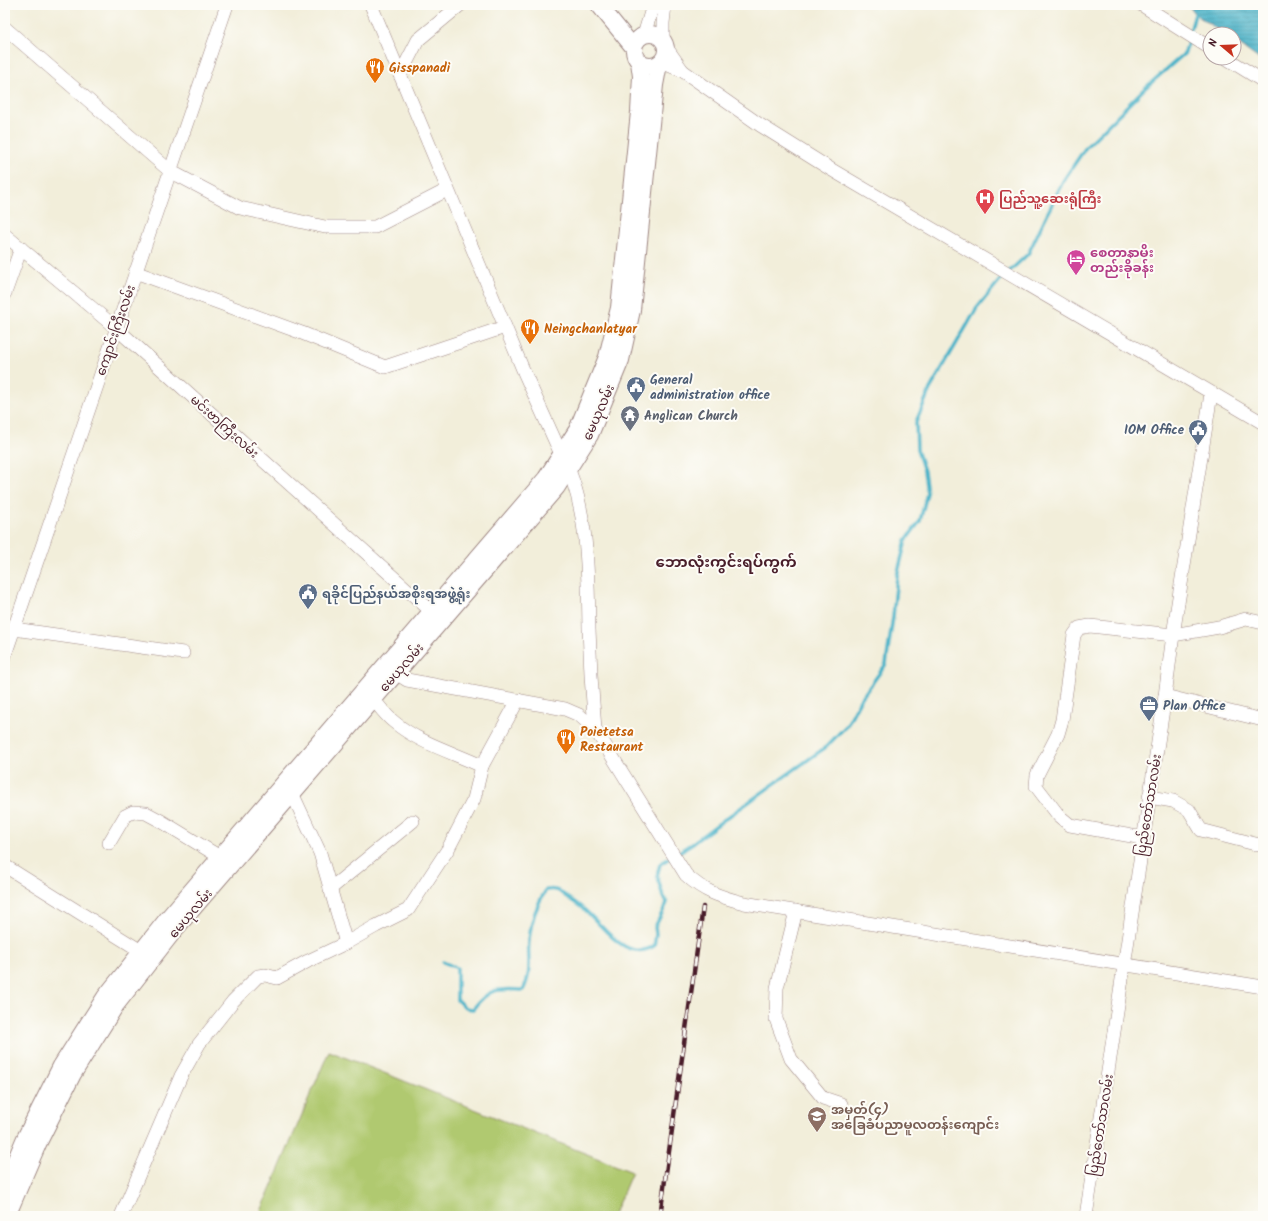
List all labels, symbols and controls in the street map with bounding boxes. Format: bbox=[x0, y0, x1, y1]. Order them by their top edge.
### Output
north arrow bbox=[1202, 26, 1242, 66]
text: N bbox=[1204, 37, 1223, 49]
restaurant icon: Gisspanadi bbox=[364, 56, 386, 84]
place label: Gisspanadi bbox=[389, 58, 451, 79]
hospital icon: ပြည်သူ့ဆေးရုံကြီး bbox=[974, 187, 996, 215]
place label: ပြည်သူ့ဆေးရုံကြီး bbox=[999, 189, 1101, 210]
place label: စေတာနာမိုး တည်းခိုခန်း bbox=[1090, 243, 1154, 279]
hotel icon: စေတာနာမိုး တည်းခိုခန်း bbox=[1065, 248, 1087, 276]
street label: ကျောင်းကြီးလမ်း bbox=[91, 282, 142, 379]
restaurant icon: Neingchanlatyar bbox=[519, 317, 541, 345]
place label: Neingchanlatyar bbox=[544, 319, 638, 340]
place label: General administration office bbox=[650, 370, 771, 406]
public building icon: General administration office bbox=[625, 375, 647, 403]
street label: မေယုလမ်း bbox=[578, 381, 621, 444]
street label: မင်းဗာကြီးလမ်း bbox=[185, 390, 263, 464]
temple icon: Anglican Church bbox=[619, 404, 641, 432]
place label: Anglican Church bbox=[644, 406, 738, 427]
public building icon: IOM Office bbox=[1187, 418, 1209, 446]
place label: IOM Office bbox=[1124, 420, 1185, 441]
district label: ဘောလုံးကွင်းရပ်ကွက် bbox=[655, 551, 797, 575]
public building icon: ရခိုင်ပြည်နယ်အစိုးရအဖွဲ့ရုံး bbox=[297, 582, 319, 610]
place label: ရခိုင်ပြည်နယ်အစိုးရအဖွဲ့ရုံး bbox=[322, 584, 471, 605]
street label: မေယုလမ်း bbox=[375, 639, 430, 697]
office icon: Plan Office bbox=[1138, 694, 1160, 722]
place label: Plan Office bbox=[1163, 696, 1226, 717]
place label: Poietetsa Restaurant bbox=[580, 722, 644, 758]
restaurant icon: Poietetsa Restaurant bbox=[555, 727, 577, 755]
street label: ပြည်တော်သာလမ်း bbox=[1131, 753, 1168, 858]
street label: မေယုလမ်း bbox=[164, 884, 218, 943]
street label: ပြည်တော်သာလမ်း bbox=[1083, 1073, 1120, 1178]
place label: အမှတ်(၄) အခြေခံပညာမူလတန်းကျောင်း bbox=[831, 1100, 999, 1136]
school or university icon: အမှတ်(၄) အခြေခံပညာမူလတန်းကျောင်း bbox=[806, 1105, 828, 1133]

